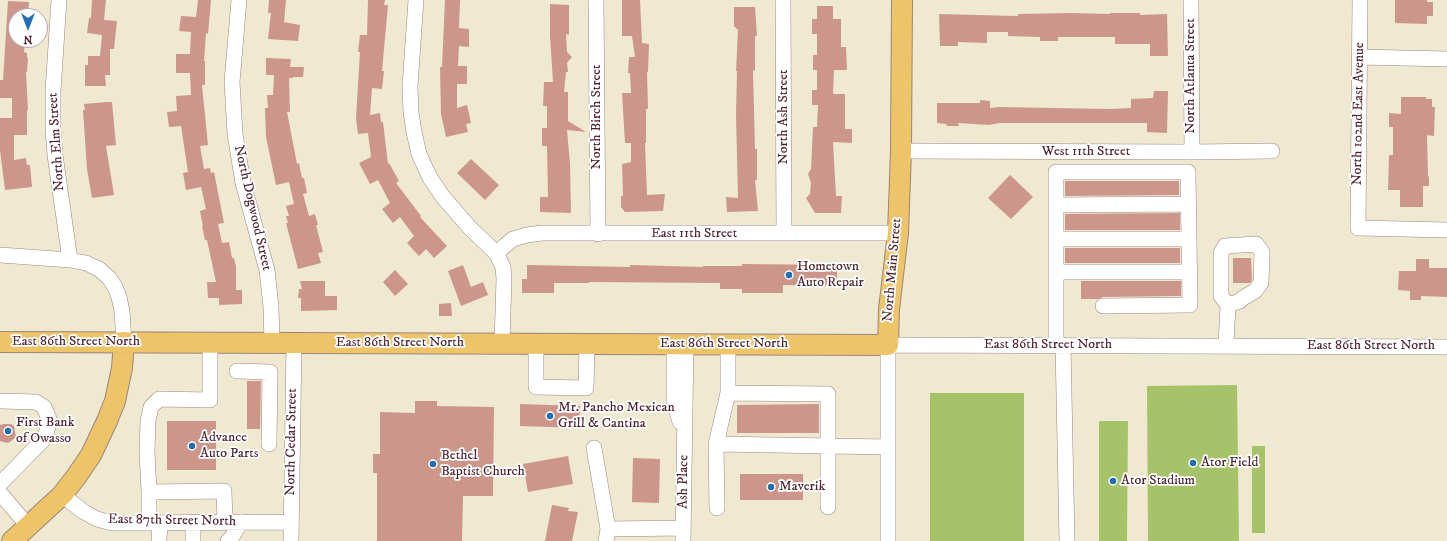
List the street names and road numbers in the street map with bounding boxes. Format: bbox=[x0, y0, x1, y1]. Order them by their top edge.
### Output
street label: North Atlanta Street bbox=[1183, 18, 1199, 134]
street label: North 102nd East Avenue bbox=[1349, 42, 1369, 186]
street label: North Birch Street bbox=[589, 64, 605, 170]
street label: North Ash Street bbox=[776, 69, 792, 165]
street label: North Elm Street bbox=[45, 92, 69, 192]
street label: North Dogwood Street bbox=[229, 144, 275, 272]
street label: West 11th Street bbox=[1042, 144, 1130, 160]
street label: North Main Street bbox=[880, 218, 906, 322]
street label: East 11th Street bbox=[651, 226, 737, 242]
street label: East 86th Street North bbox=[12, 334, 140, 350]
street label: East 86th Street North bbox=[336, 335, 464, 351]
street label: East 86th Street North bbox=[660, 336, 788, 352]
street label: East 86th Street North bbox=[984, 337, 1112, 353]
street label: East 86th Street North bbox=[1307, 338, 1435, 354]
street label: North Cedar Street bbox=[283, 388, 301, 496]
street label: Ash Place bbox=[675, 455, 693, 509]
street label: East 87th Street North bbox=[108, 511, 236, 531]

